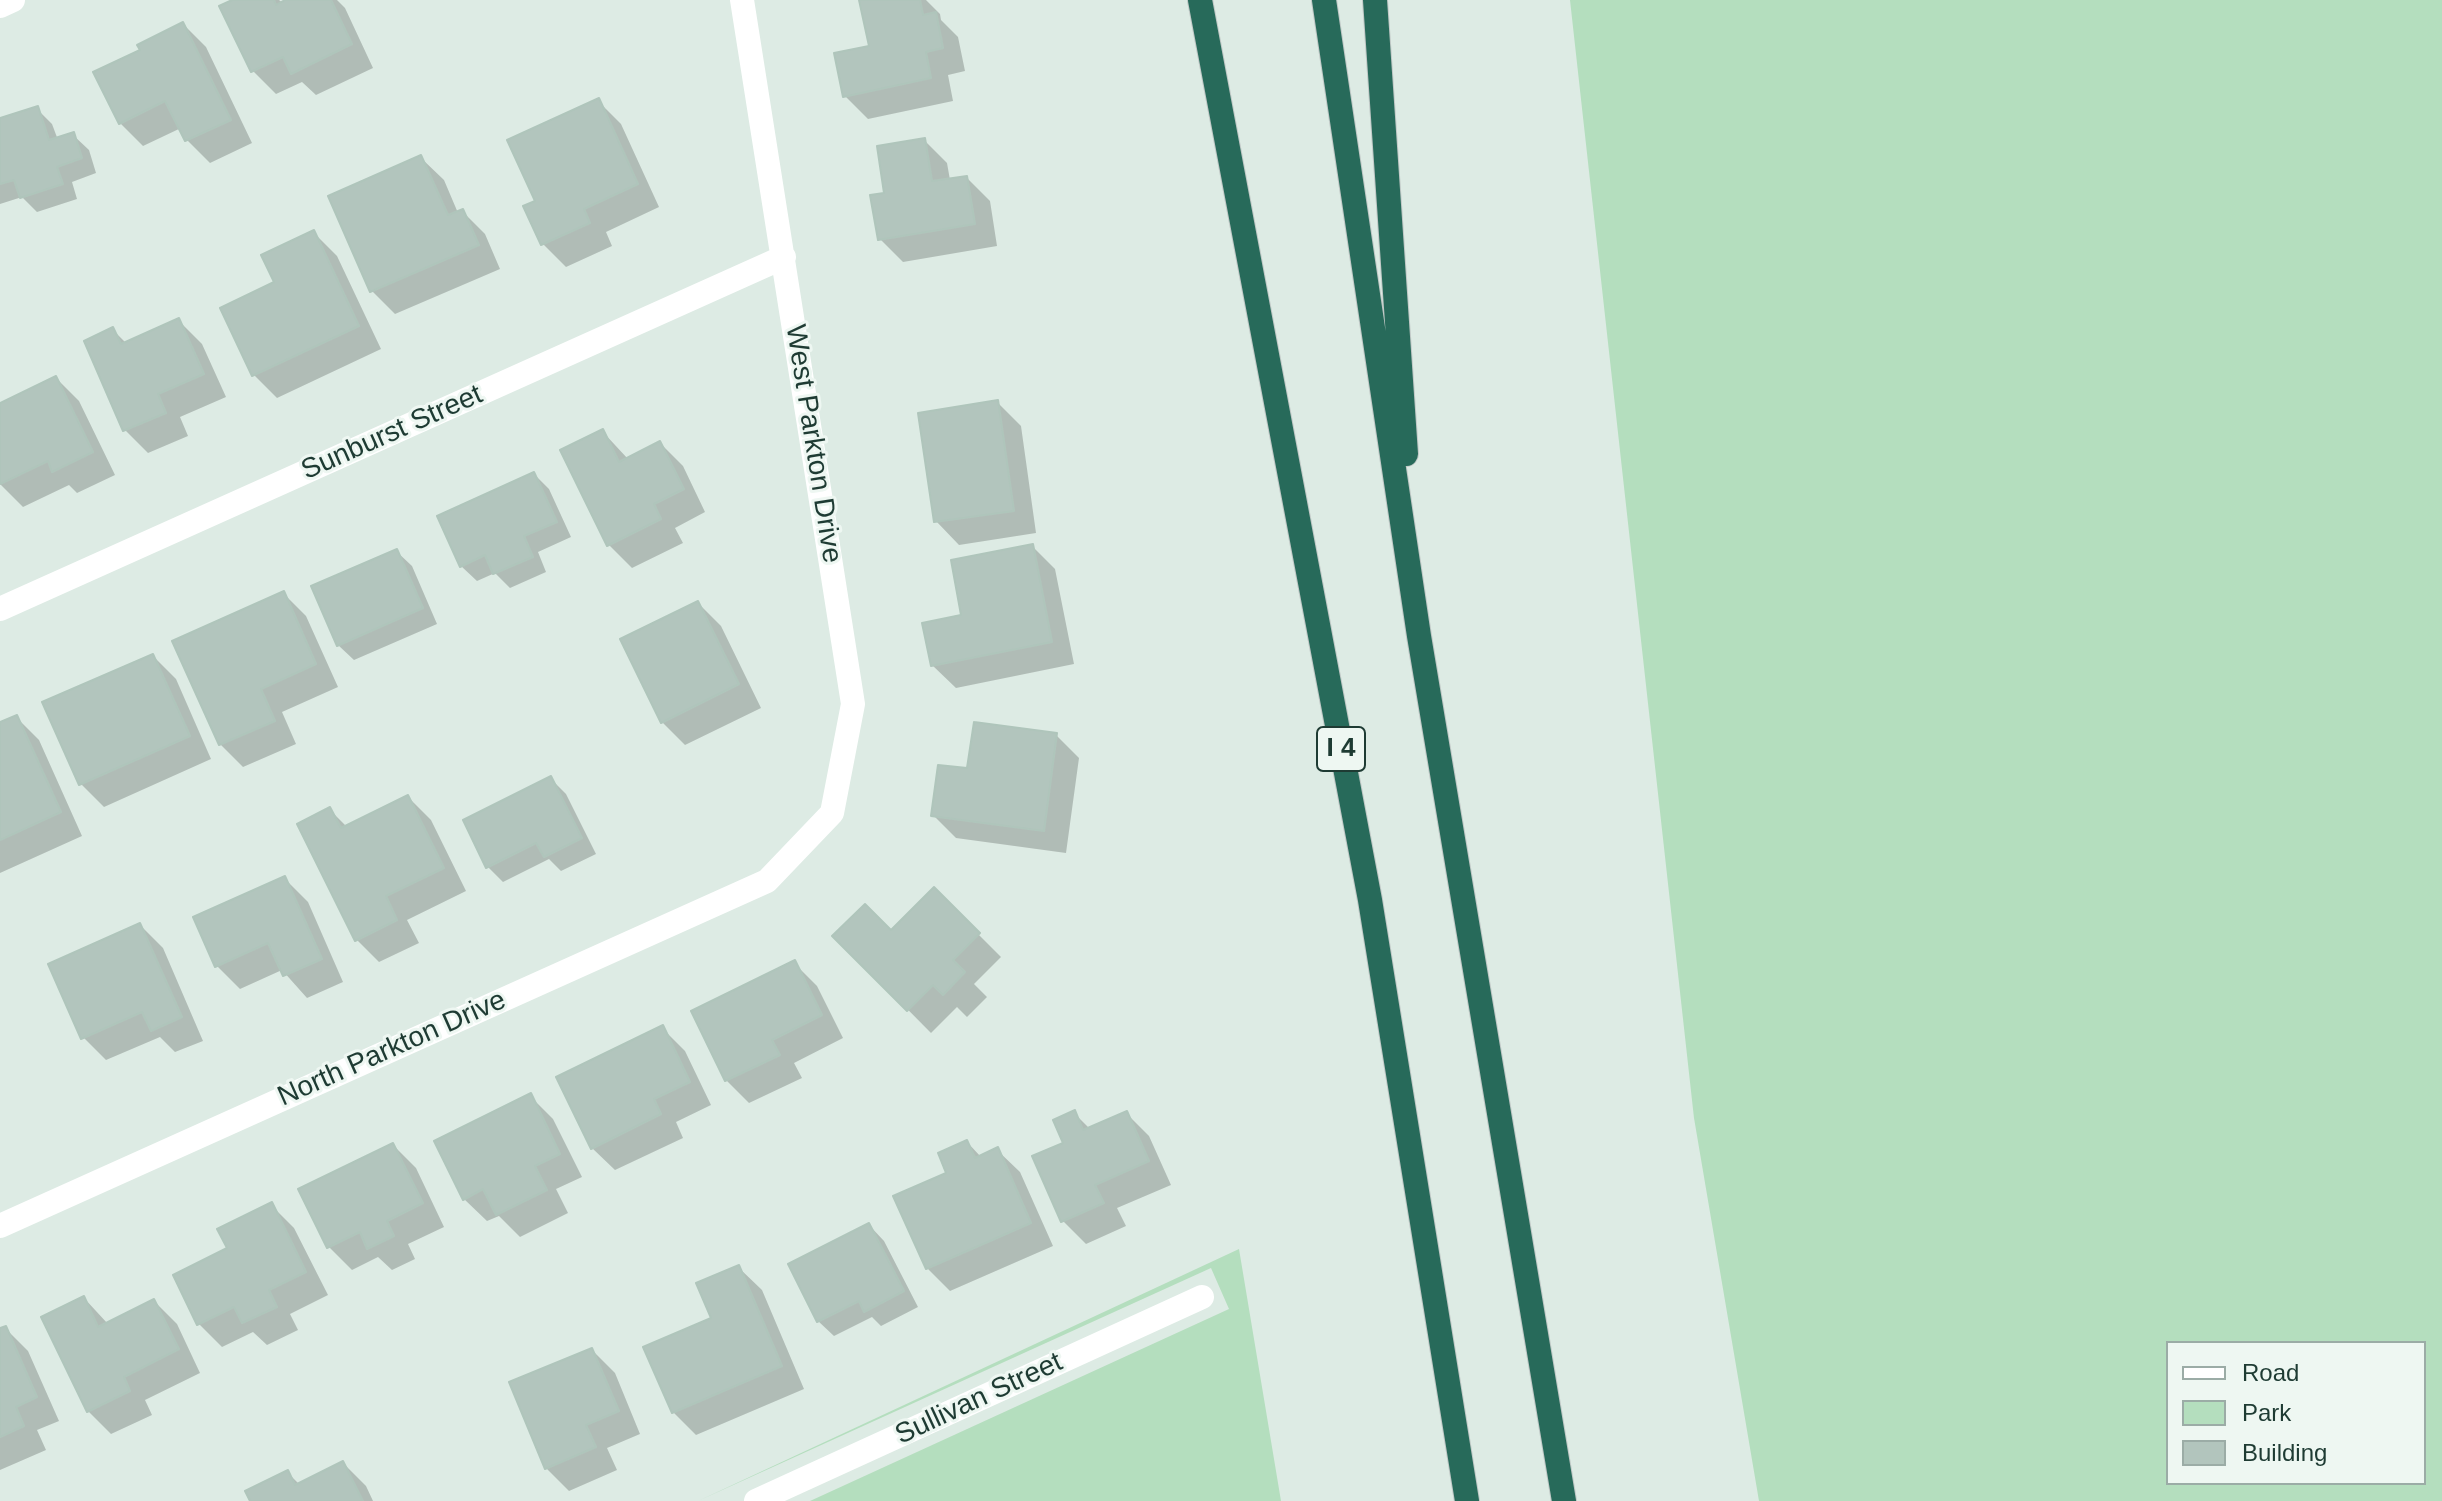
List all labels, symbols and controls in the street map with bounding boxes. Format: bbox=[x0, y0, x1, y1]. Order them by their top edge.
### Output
street label: West Parkton Drive bbox=[778, 323, 848, 565]
street label: Sunburst Street bbox=[296, 378, 488, 488]
road number: I 4 bbox=[1317, 727, 1365, 771]
street label: North Parkton Drive bbox=[273, 984, 511, 1114]
legend bbox=[2166, 1341, 2426, 1485]
street label: Sullivan Street bbox=[890, 1346, 1068, 1452]
text: Road bbox=[2242, 1359, 2299, 1386]
text: Park bbox=[2242, 1399, 2291, 1426]
text: Building bbox=[2242, 1439, 2327, 1466]

